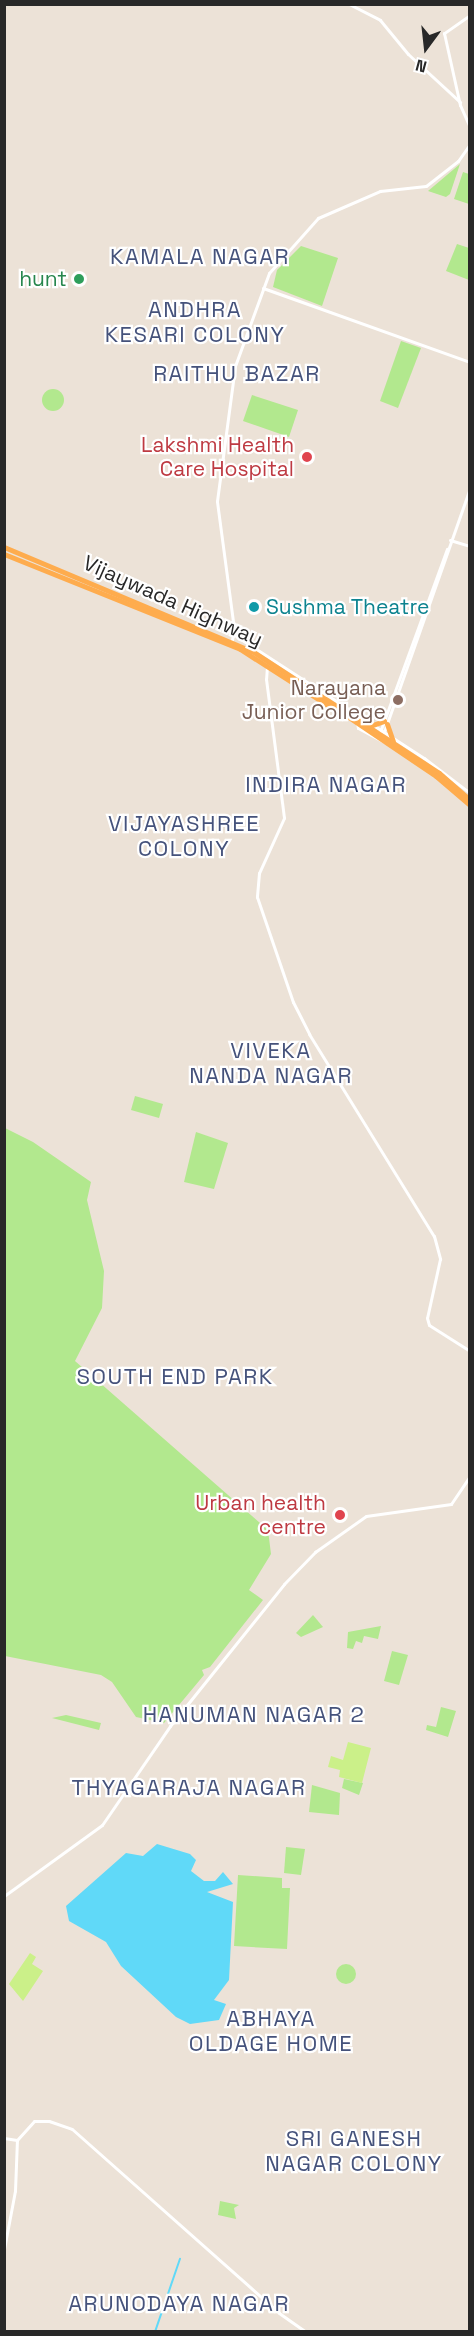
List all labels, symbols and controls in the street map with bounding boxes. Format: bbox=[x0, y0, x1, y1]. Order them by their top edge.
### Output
north arrow bbox=[396, 18, 456, 78]
text: N bbox=[413, 54, 429, 77]
district label: KAMALA NAGAR bbox=[110, 244, 290, 270]
place label: hunt bbox=[19, 266, 67, 292]
marker: hunt bbox=[72, 272, 86, 286]
district label: ANDHRA KESARI COLONY bbox=[105, 296, 285, 348]
district label: RAITHU BAZAR bbox=[153, 361, 321, 387]
place label: Lakshmi Health Care Hospital bbox=[141, 432, 294, 482]
marker: Lakshmi Health Care Hospital bbox=[298, 448, 316, 466]
street label: Vijaywada Highway bbox=[79, 550, 267, 652]
place label: Sushma Theatre bbox=[266, 594, 430, 620]
marker: Sushma Theatre bbox=[247, 600, 261, 614]
place label: Narayana Junior College bbox=[242, 675, 386, 725]
marker: Narayana Junior College bbox=[391, 693, 405, 707]
district label: INDIRA NAGAR bbox=[245, 772, 407, 798]
district label: VIJAYASHREE COLONY bbox=[108, 810, 260, 861]
district label: VIVEKA NANDA NAGAR bbox=[189, 1037, 353, 1088]
district label: SOUTH END PARK bbox=[76, 1364, 274, 1390]
place label: Urban health centre bbox=[195, 1490, 326, 1540]
marker: Urban health centre bbox=[331, 1506, 349, 1524]
district label: HANUMAN NAGAR 2 bbox=[143, 1702, 365, 1728]
district label: THYAGARAJA NAGAR bbox=[71, 1775, 307, 1801]
district label: ABHAYA OLDAGE HOME bbox=[189, 2005, 353, 2056]
district label: SRI GANESH NAGAR COLONY bbox=[265, 2125, 443, 2176]
district label: ARUNODAYA NAGAR bbox=[68, 2291, 290, 2317]

